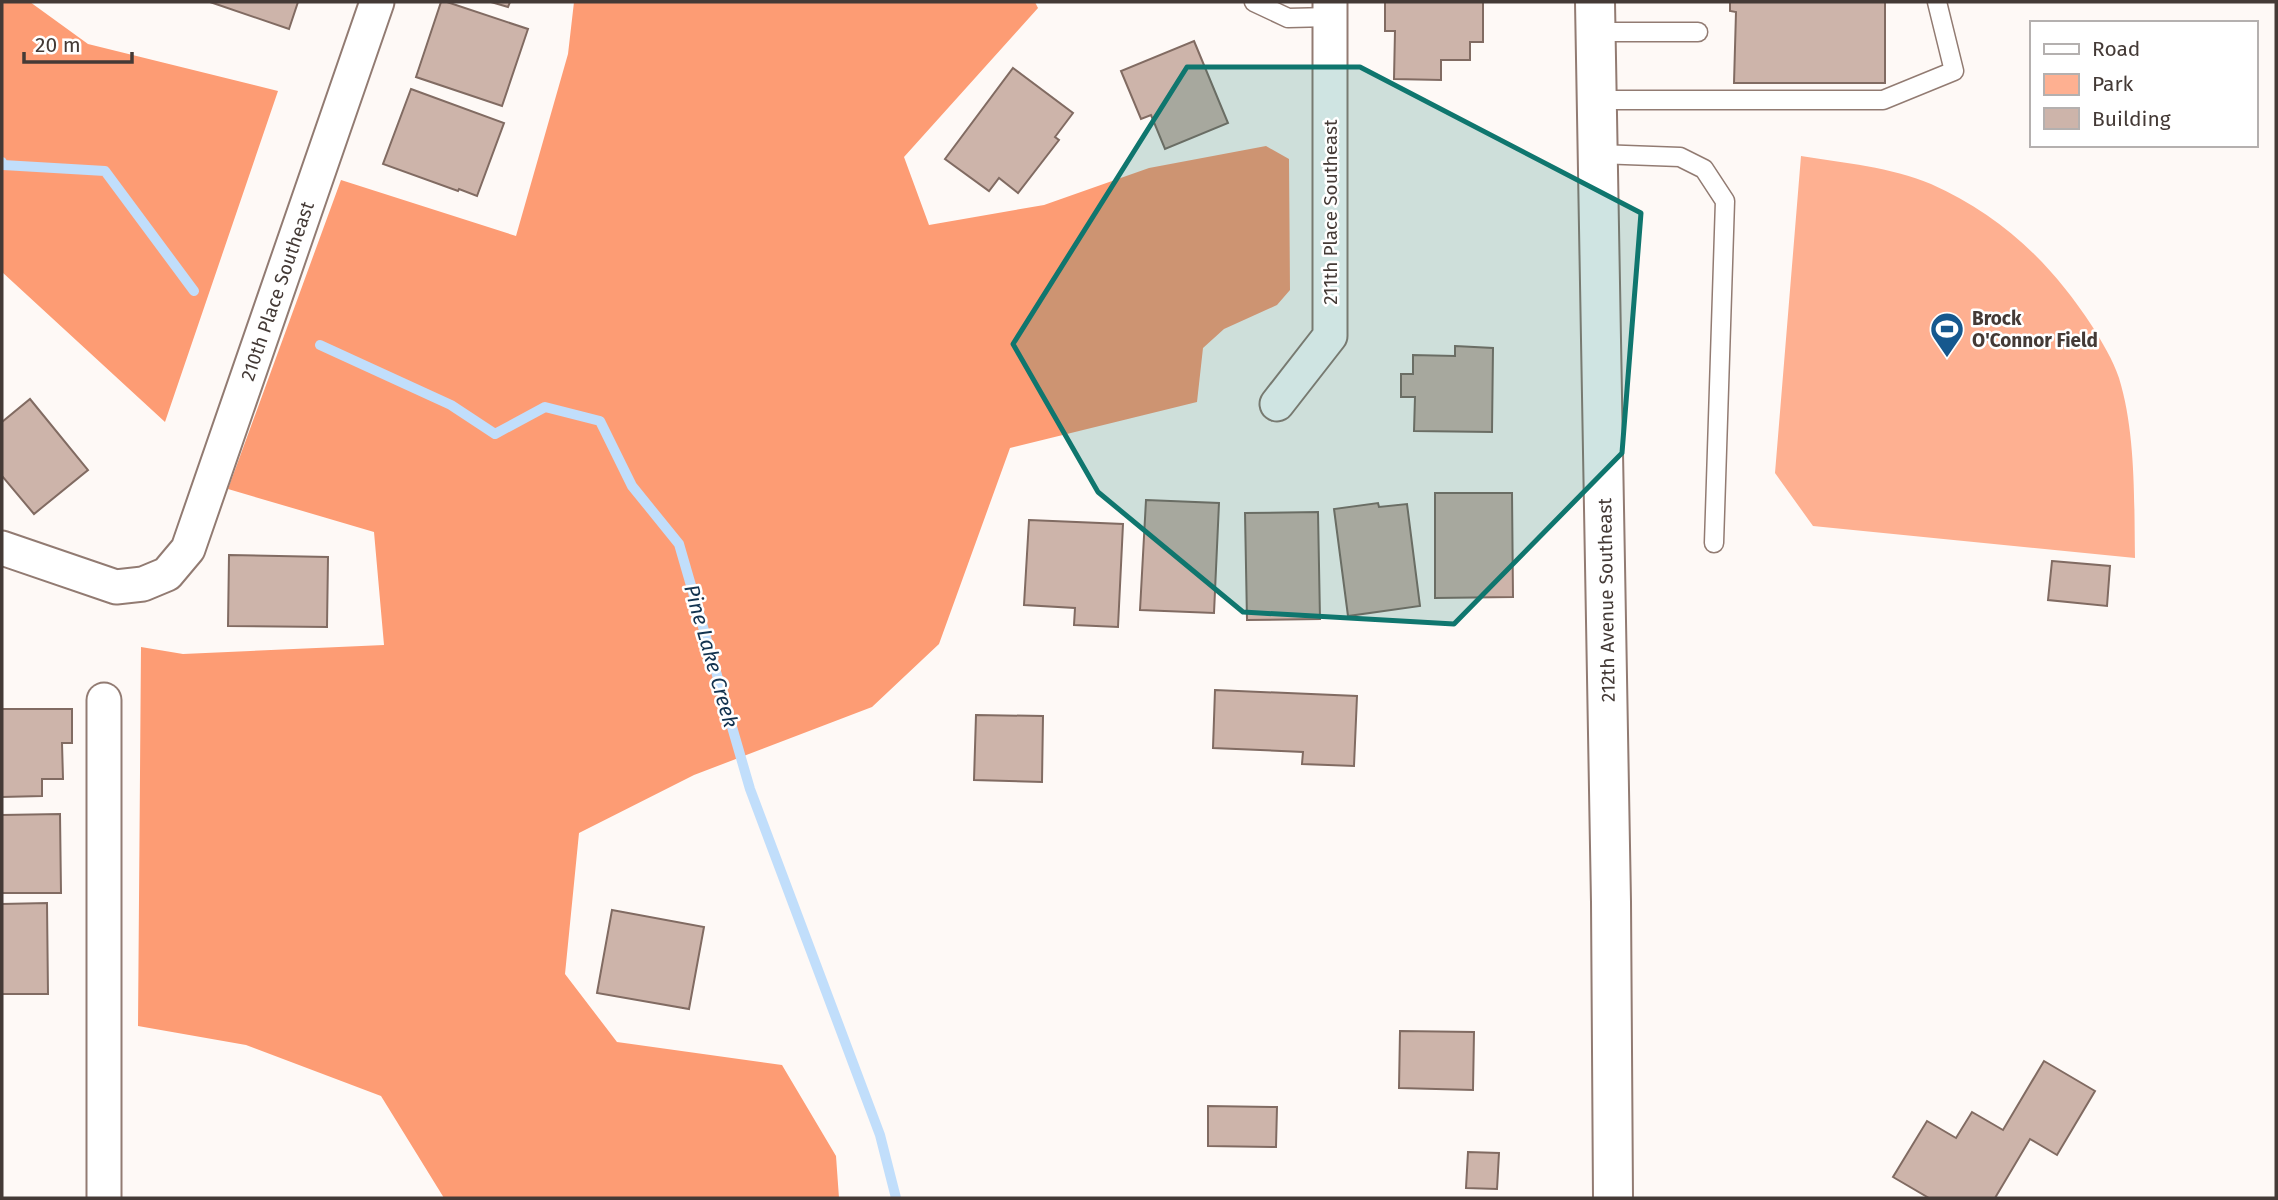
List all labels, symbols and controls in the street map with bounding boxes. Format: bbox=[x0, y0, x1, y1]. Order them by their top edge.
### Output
scale bar bbox=[24, 21, 133, 65]
legend bbox=[2030, 21, 2257, 147]
text: 20 m bbox=[35, 32, 81, 58]
text: Road bbox=[2092, 36, 2140, 62]
text: Park bbox=[2092, 71, 2134, 97]
text: Building bbox=[2092, 106, 2171, 132]
street label: 211th Place Southeast bbox=[1319, 119, 1342, 305]
street label: 210th Place Southeast bbox=[236, 198, 319, 384]
place label: Brock O'Connor Field bbox=[1972, 307, 2098, 352]
sports icon: Brock O'Connor Field bbox=[1928, 310, 1966, 359]
street label: 212th Avenue Southeast bbox=[1593, 498, 1620, 702]
water label: Pine Lake Creek bbox=[678, 581, 744, 731]

